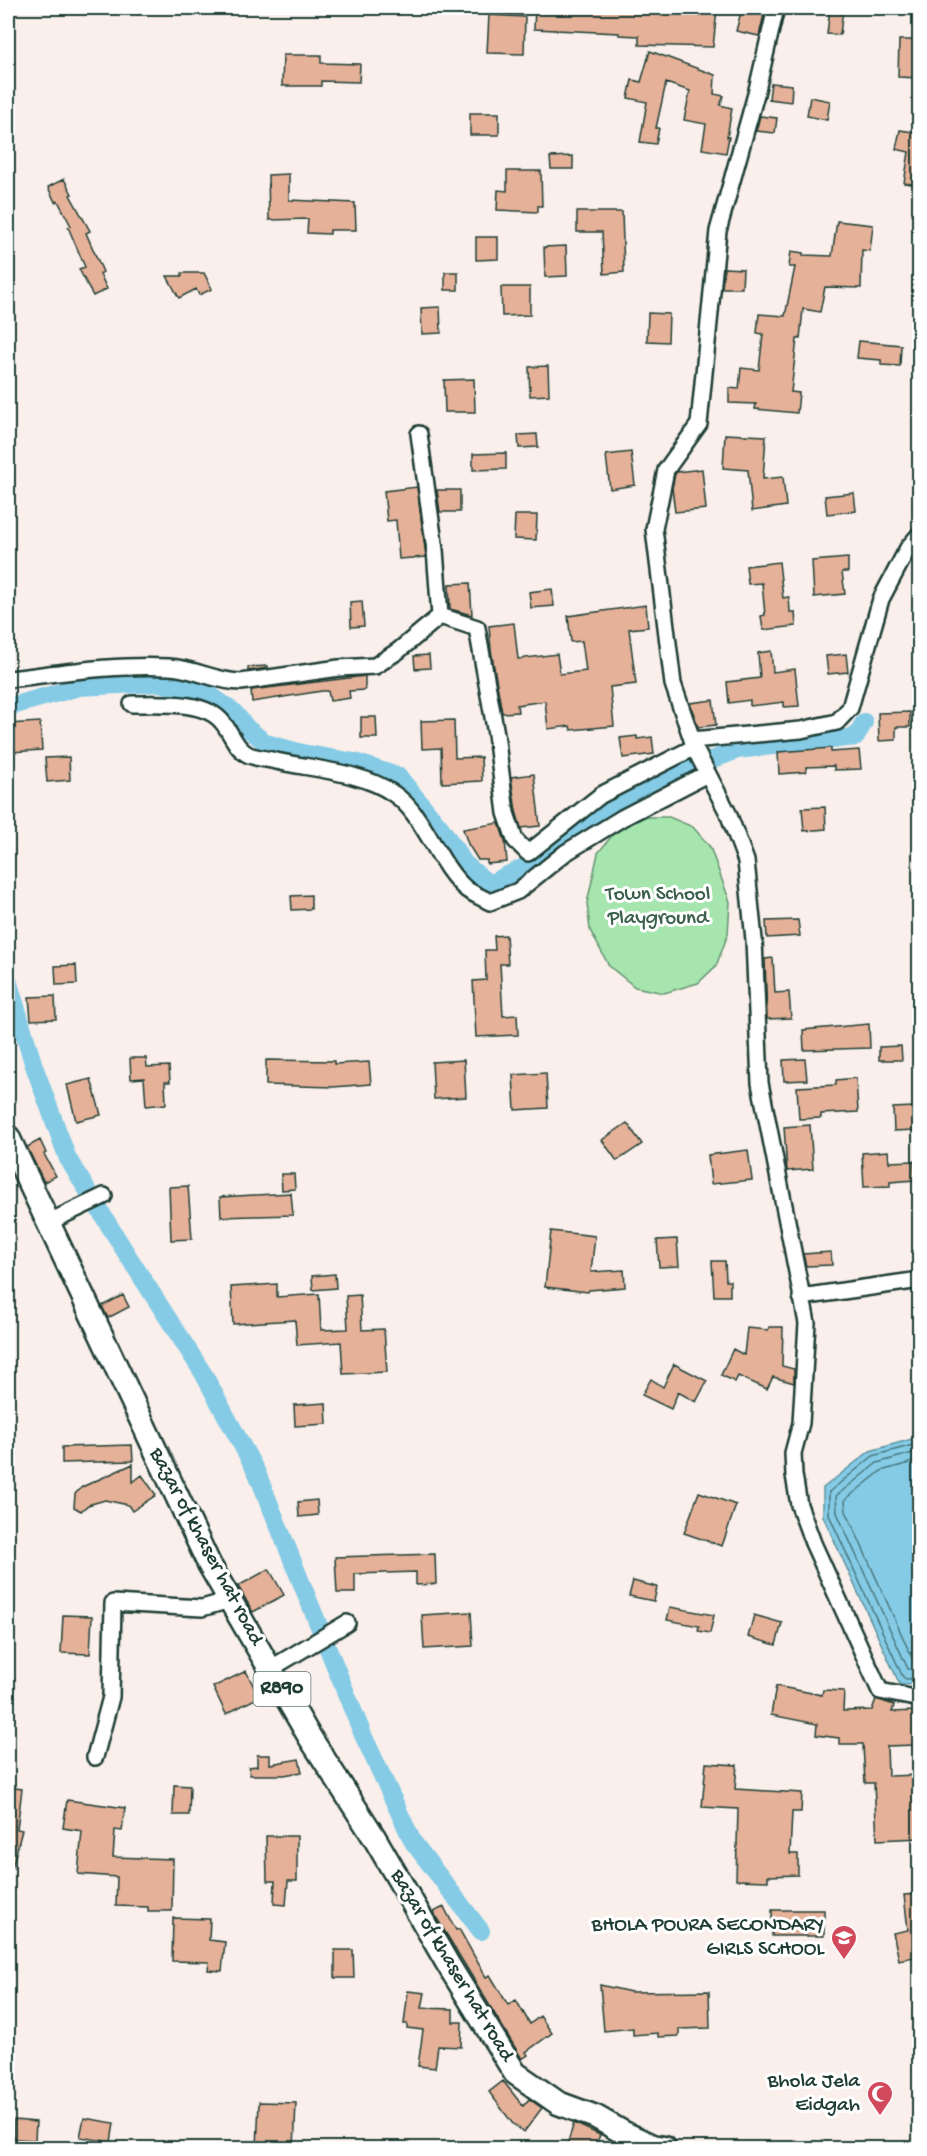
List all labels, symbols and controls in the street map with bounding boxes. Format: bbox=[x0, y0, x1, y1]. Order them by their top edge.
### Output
park label: Town School Playground bbox=[605, 883, 710, 932]
street label: Bazar of khaser hat road bbox=[142, 1443, 268, 1652]
road number: R890 bbox=[254, 1672, 310, 1706]
street label: Bazar of khaser hat road bbox=[383, 1864, 519, 2068]
place label: BHOLA POURA SECONDARY GIRLS SCHOOL bbox=[590, 1914, 825, 1963]
school or university icon: BHOLA POURA SECONDARY GIRLS SCHOOL bbox=[829, 1923, 859, 1961]
place label: Bhola Jela Eidgah bbox=[767, 2070, 861, 2119]
mosque icon: Bhola Jela Eidgah bbox=[865, 2079, 895, 2117]

